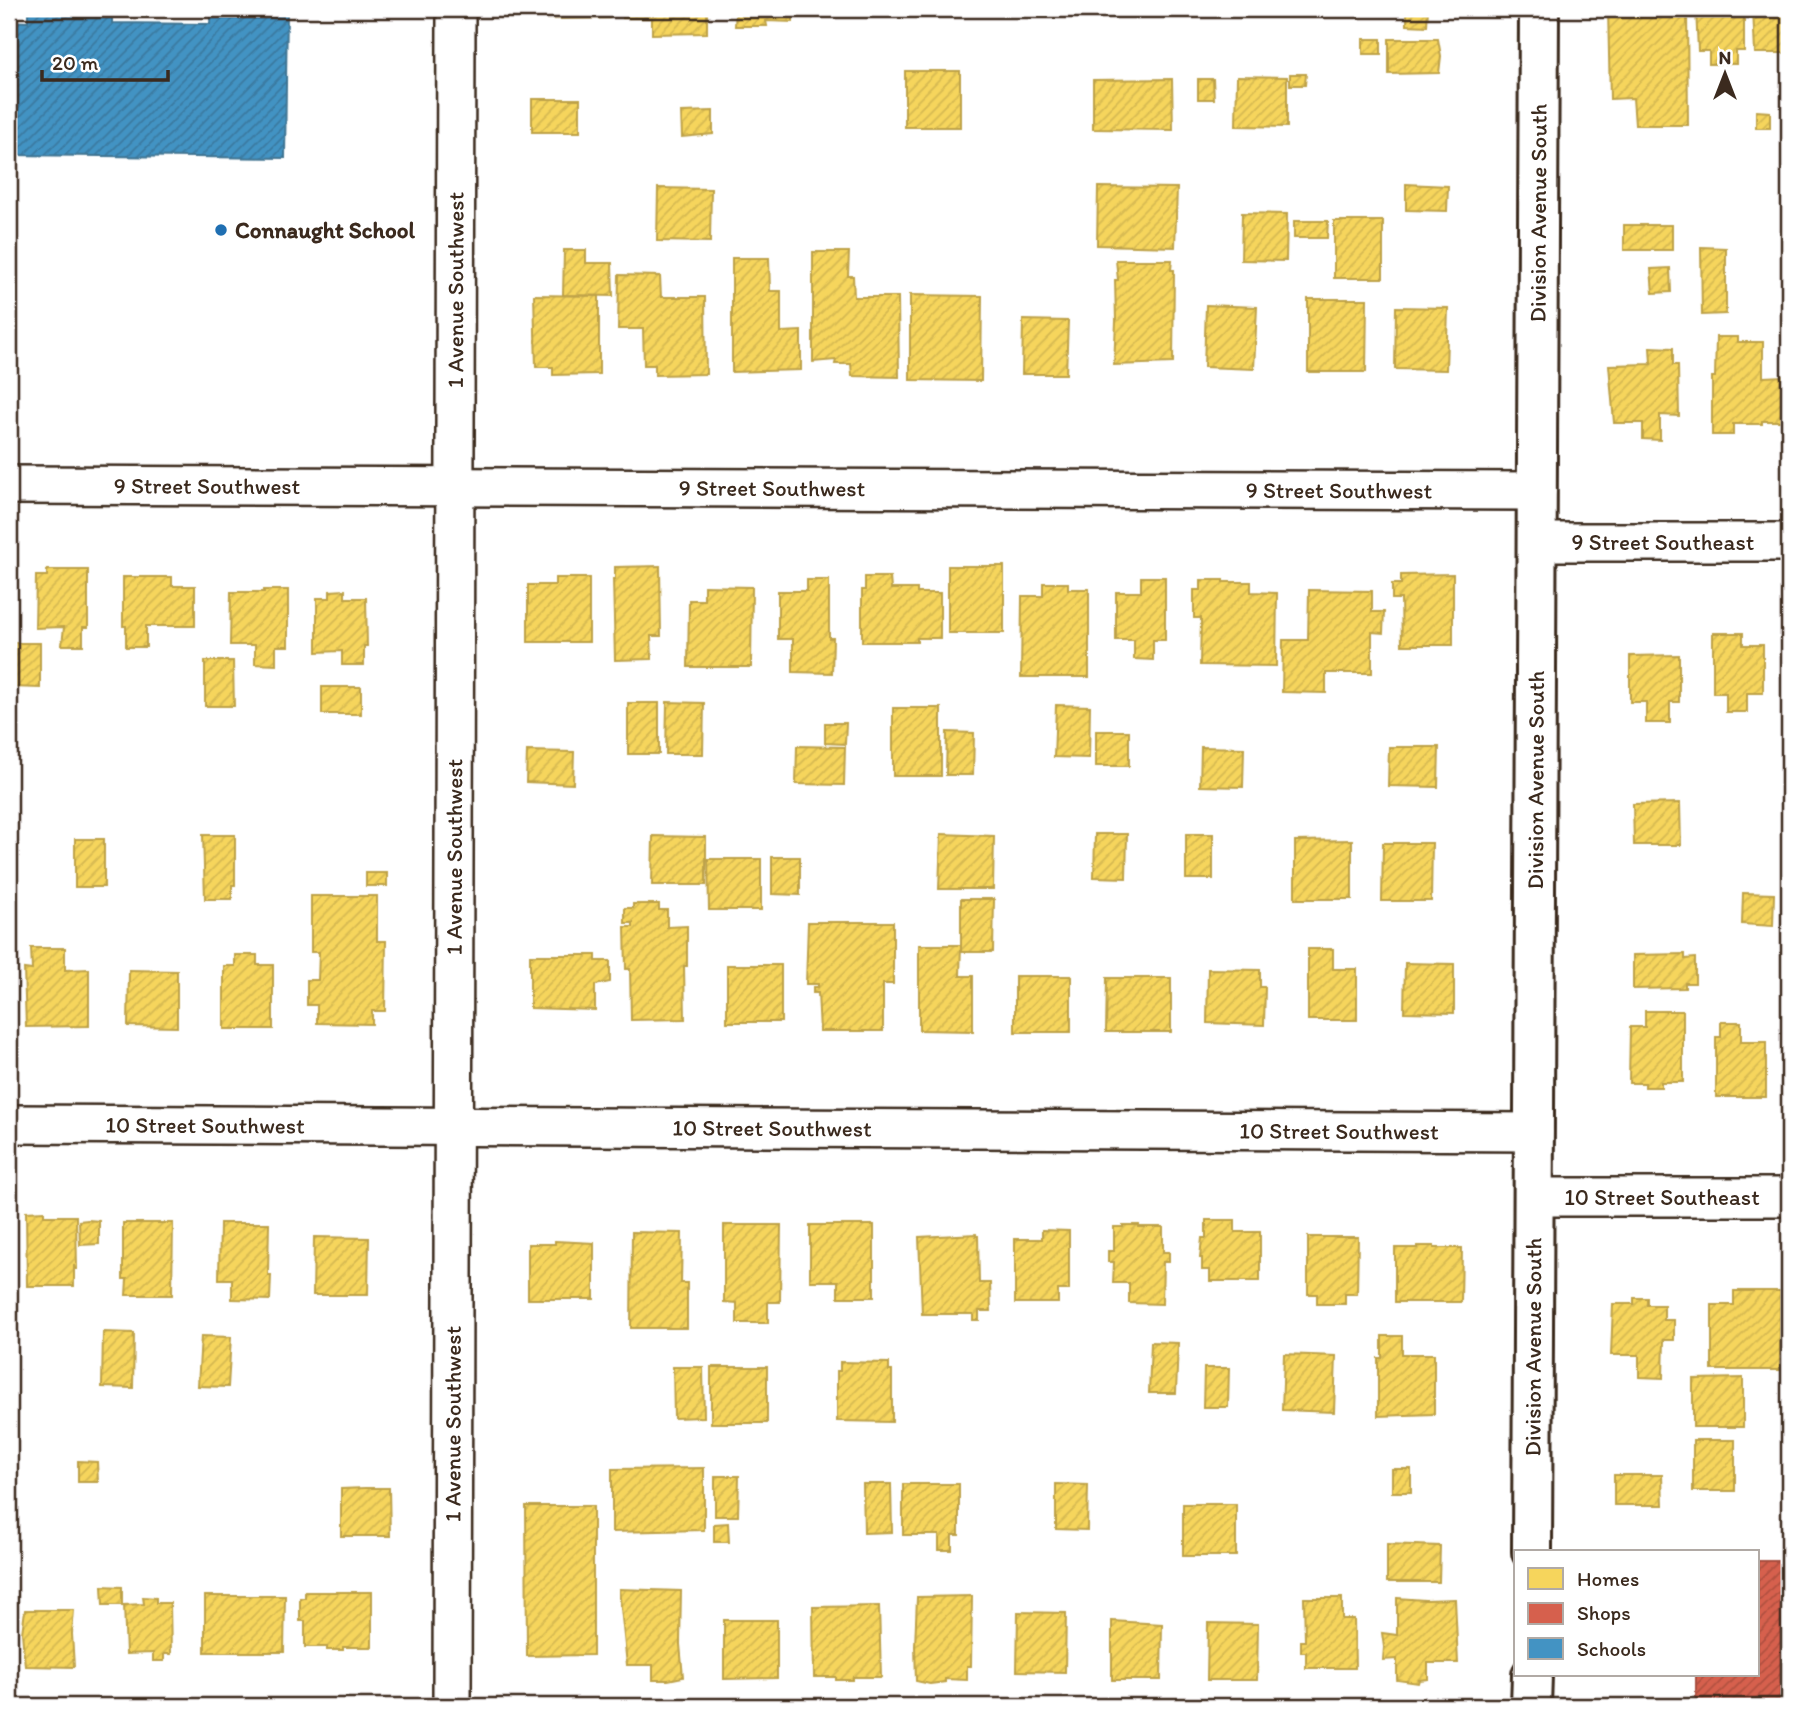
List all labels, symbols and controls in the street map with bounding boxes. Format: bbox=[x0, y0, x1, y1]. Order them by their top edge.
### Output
scale bar bbox=[42, 38, 168, 82]
north arrow bbox=[1689, 38, 1759, 108]
text: N bbox=[1719, 46, 1731, 69]
text: 20 m bbox=[52, 50, 99, 75]
street label: Division Avenue South bbox=[1524, 103, 1553, 323]
street label: 1 Avenue Southwest bbox=[441, 191, 470, 388]
place label: Connaught School bbox=[235, 216, 415, 244]
marker: Connaught School bbox=[213, 222, 229, 238]
street label: 9 Street Southwest bbox=[114, 471, 301, 500]
street label: 9 Street Southwest bbox=[679, 474, 866, 502]
street label: 9 Street Southwest bbox=[1246, 476, 1433, 505]
street label: 9 Street Southeast bbox=[1572, 528, 1754, 556]
street label: Division Avenue South bbox=[1521, 670, 1550, 890]
street label: 1 Avenue Southwest bbox=[440, 758, 468, 955]
street label: 10 Street Southwest bbox=[105, 1111, 305, 1140]
street label: 10 Street Southwest bbox=[672, 1113, 872, 1143]
street label: 10 Street Southwest bbox=[1239, 1116, 1439, 1146]
street label: 10 Street Southeast bbox=[1564, 1183, 1760, 1211]
street label: Division Avenue South bbox=[1518, 1237, 1547, 1456]
street label: 1 Avenue Southwest bbox=[438, 1325, 467, 1522]
legend bbox=[1514, 1550, 1759, 1676]
text: Homes bbox=[1577, 1566, 1639, 1591]
text: Shops bbox=[1577, 1600, 1631, 1625]
text: Schools bbox=[1577, 1636, 1646, 1661]

